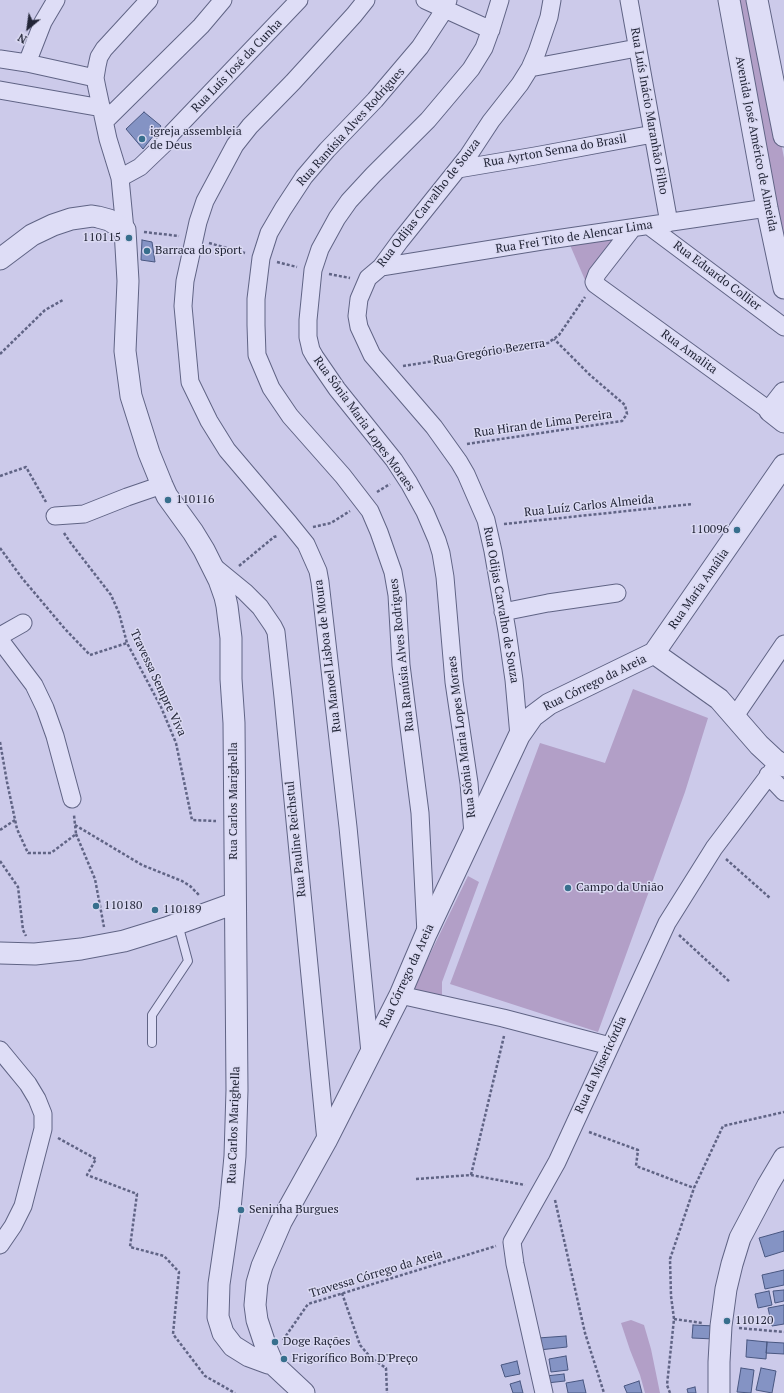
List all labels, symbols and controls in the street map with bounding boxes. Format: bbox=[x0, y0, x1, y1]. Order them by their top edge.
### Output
north arrow bbox=[8, 8, 48, 48]
street label: Rua Luís José da Cunha bbox=[189, 16, 285, 116]
street label: Rua Luís Inácio Maranhão Filho bbox=[627, 26, 671, 196]
text: N bbox=[15, 30, 29, 47]
street label: Avenida José Américo de Almeida bbox=[732, 55, 780, 233]
street label: Rua Ranúsia Alves Rodrigues bbox=[294, 65, 408, 189]
place label: igreja assembleia de Deus bbox=[150, 125, 242, 153]
street label: Rua Ayrton Senna do Brasil bbox=[482, 131, 628, 171]
marker: igreja assembleia de Deus bbox=[137, 134, 147, 144]
street label: Rua Odijas Carvalho de Souza bbox=[374, 136, 484, 270]
street label: Rua Frei Tito de Alencar Lima bbox=[495, 217, 653, 257]
place label: 110115 bbox=[83, 231, 121, 245]
marker: 110115 bbox=[124, 233, 134, 243]
street label: Rua Eduardo Collier bbox=[670, 238, 764, 314]
place label: Barraca do sport bbox=[155, 244, 242, 258]
marker: Barraca do sport bbox=[142, 246, 152, 256]
street label: Rua Amalita bbox=[658, 327, 720, 377]
street label: Rua Gregório Bezerra bbox=[432, 336, 546, 368]
street label: Rua Sônia Maria Lopes Moraes bbox=[310, 354, 418, 494]
street label: Rua Hiran de Lima Pereira bbox=[473, 407, 613, 441]
street label: Rua Luíz Carlos Almeida bbox=[523, 492, 655, 520]
place label: 110116 bbox=[176, 493, 214, 507]
marker: 110116 bbox=[163, 495, 173, 505]
place label: 110096 bbox=[691, 523, 729, 537]
marker: 110096 bbox=[732, 525, 742, 535]
street label: Rua Odijas Carvalho de Souza bbox=[480, 526, 522, 684]
street label: Rua Maria Amália bbox=[666, 546, 732, 632]
street label: Rua Ranúsia Alves Rodrigues bbox=[387, 578, 417, 732]
street label: Rua Manoel Lisboa de Moura bbox=[311, 579, 345, 733]
street label: Travessa Sempre Viva bbox=[127, 627, 189, 739]
street label: Rua Córrego da Areia bbox=[541, 652, 649, 714]
street label: Rua Sônia Maria Lopes Moraes bbox=[445, 655, 479, 819]
street label: Rua Carlos Marighella bbox=[227, 742, 241, 860]
street label: Rua Pauline Reichstul bbox=[283, 780, 309, 898]
place label: Campo da União bbox=[576, 881, 664, 895]
marker: Campo da União bbox=[563, 883, 573, 893]
place label: 110180 bbox=[104, 899, 142, 913]
marker: 110180 bbox=[91, 901, 101, 911]
place label: 110189 bbox=[163, 903, 201, 917]
marker: 110189 bbox=[150, 905, 160, 915]
street label: Rua Córrego da Areia bbox=[377, 922, 437, 1030]
street label: Rua da Misericórdia bbox=[572, 1014, 630, 1116]
street label: Rua Carlos Marighella bbox=[225, 1066, 243, 1184]
place label: Seninha Burgues bbox=[249, 1203, 339, 1217]
marker: Seninha Burgues bbox=[236, 1205, 246, 1215]
street label: Travessa Córrego da Areia bbox=[308, 1247, 444, 1301]
place label: 110120 bbox=[735, 1314, 773, 1328]
marker: 110120 bbox=[722, 1316, 732, 1326]
place label: Doge Rações bbox=[283, 1335, 350, 1349]
marker: Doge Rações bbox=[270, 1337, 280, 1347]
place label: Frigorífico Bom D'Preço bbox=[292, 1352, 418, 1366]
marker: Frigorífico Bom D'Preço bbox=[279, 1354, 289, 1364]

